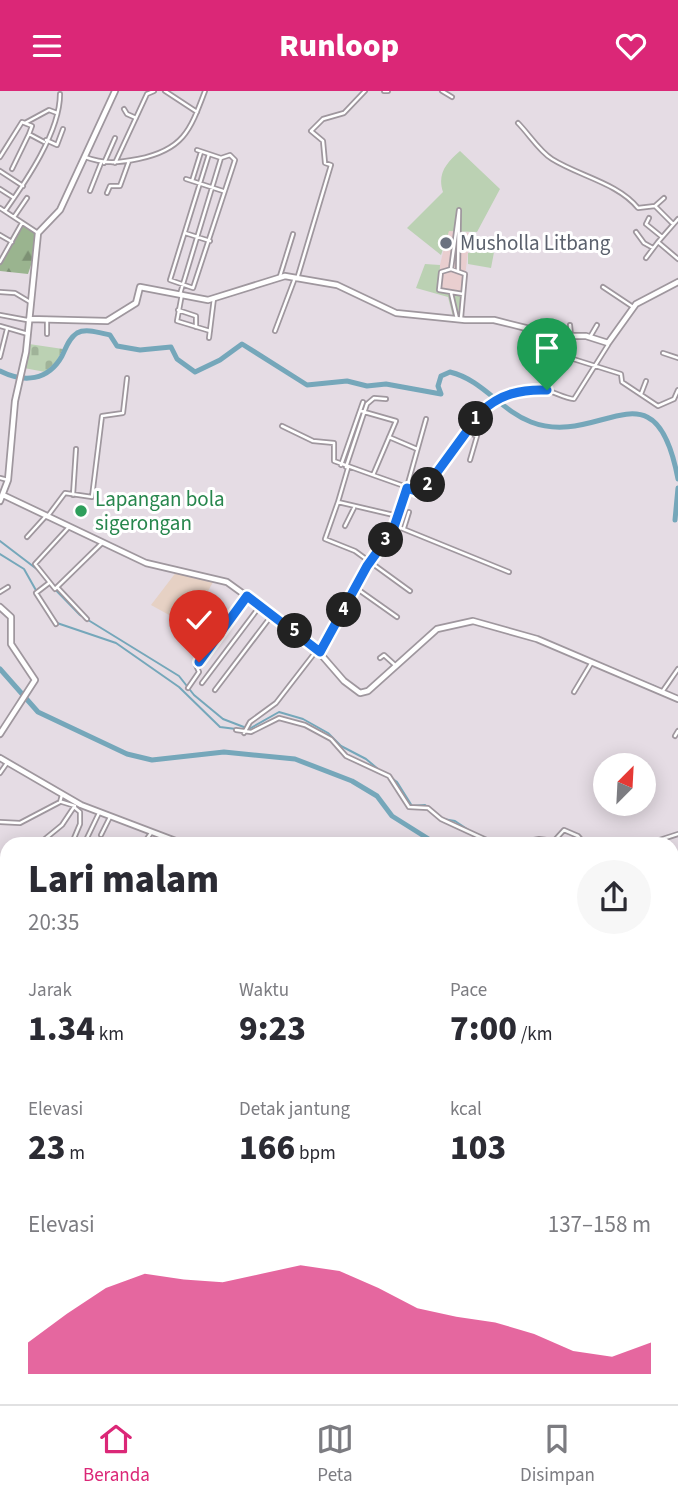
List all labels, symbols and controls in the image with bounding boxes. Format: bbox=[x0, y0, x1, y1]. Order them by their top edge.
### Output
text: Runloop bbox=[279, 23, 399, 69]
icon: menu bbox=[28, 27, 66, 65]
icon: heart bbox=[612, 27, 650, 65]
place label: Musholla Litbang bbox=[460, 228, 611, 258]
marker: Musholla Litbang bbox=[438, 235, 454, 251]
pin bbox=[517, 318, 577, 390]
icon: arrive bbox=[528, 329, 566, 367]
pin: 1 bbox=[458, 401, 494, 437]
text: 1 bbox=[470, 405, 481, 432]
pin: 2 bbox=[410, 467, 446, 503]
text: 2 bbox=[422, 471, 433, 498]
place label: Lapangan bola sigerongan bbox=[95, 484, 225, 538]
marker: Lapangan bola sigerongan bbox=[73, 503, 89, 519]
pin: 3 bbox=[368, 523, 404, 557]
text: 3 bbox=[380, 526, 391, 553]
pin bbox=[169, 590, 229, 662]
pin: 4 bbox=[326, 593, 362, 627]
text: 4 bbox=[338, 596, 349, 623]
icon: check bbox=[180, 601, 218, 639]
pin: 5 bbox=[278, 613, 312, 649]
text: 5 bbox=[289, 617, 300, 644]
north arrow bbox=[593, 753, 656, 815]
map controls bbox=[593, 753, 656, 816]
text: Lari malam bbox=[28, 853, 219, 907]
button: share bbox=[577, 860, 651, 934]
text: 20:35 bbox=[28, 906, 79, 939]
text: Jarak bbox=[28, 977, 72, 1004]
text: Waktu bbox=[239, 977, 289, 1004]
text: Pace bbox=[450, 977, 487, 1004]
text: 1.34 bbox=[28, 1004, 95, 1054]
text: 9:23 bbox=[239, 1004, 306, 1054]
text: 7:00 bbox=[450, 1004, 517, 1054]
text: km bbox=[95, 1021, 124, 1048]
text: /km bbox=[517, 1021, 553, 1048]
text: Elevasi bbox=[28, 1096, 83, 1123]
text: Detak jantung bbox=[239, 1096, 350, 1123]
text: kcal bbox=[450, 1096, 482, 1123]
text: 23 bbox=[28, 1123, 65, 1173]
text: 166 bbox=[239, 1123, 295, 1173]
text: 103 bbox=[450, 1123, 506, 1173]
text: m bbox=[65, 1140, 85, 1167]
text: bpm bbox=[295, 1140, 336, 1167]
text: Elevasi bbox=[28, 1208, 95, 1241]
text: 137–158 m bbox=[548, 1208, 651, 1241]
tab: Beranda bbox=[83, 1420, 150, 1489]
tab: Peta bbox=[316, 1420, 354, 1489]
tab: Disimpan bbox=[520, 1420, 595, 1489]

